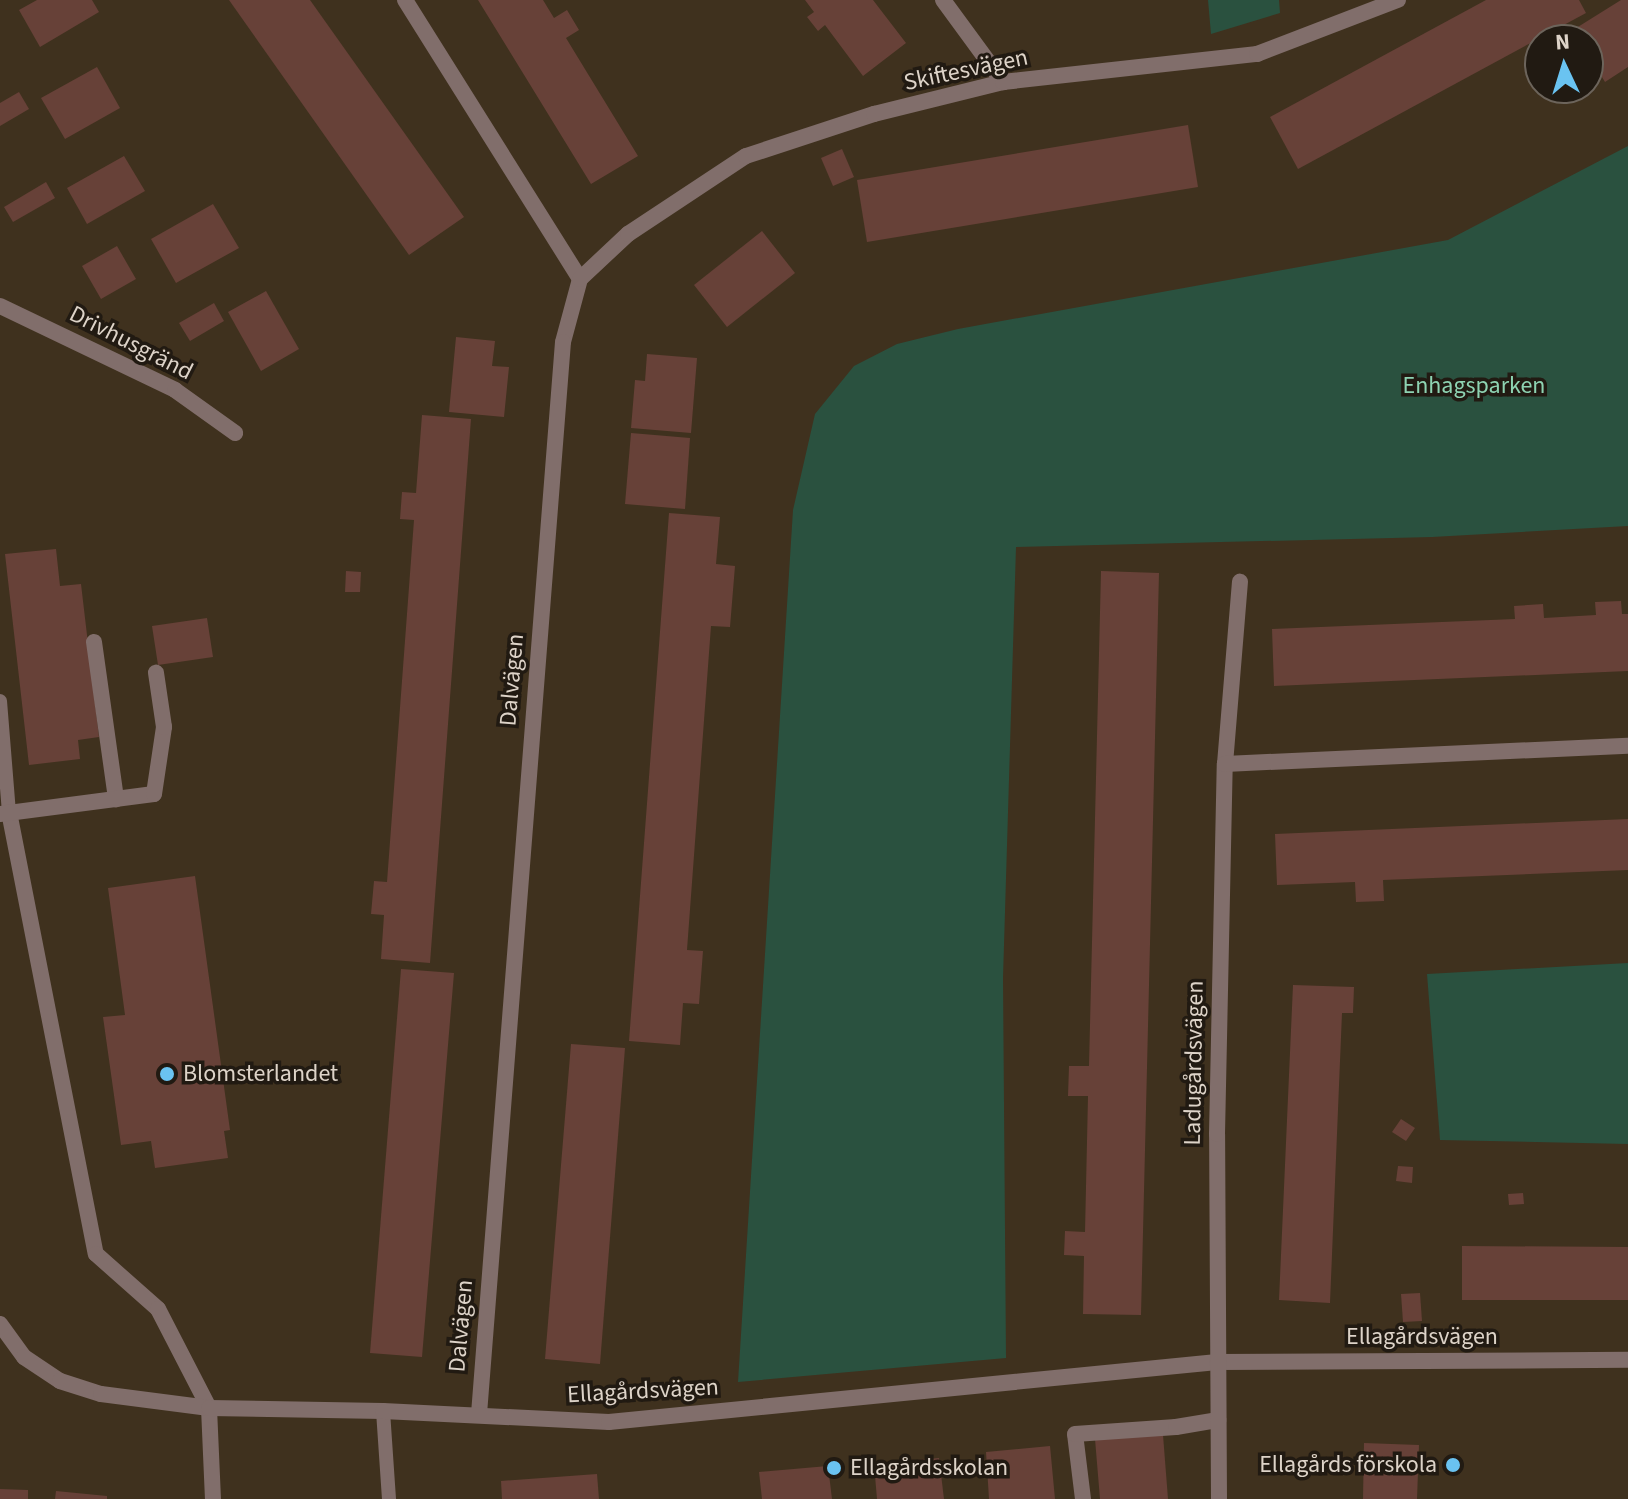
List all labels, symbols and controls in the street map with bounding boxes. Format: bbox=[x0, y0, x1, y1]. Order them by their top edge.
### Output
north arrow bbox=[1524, 24, 1604, 104]
text: N bbox=[1554, 26, 1571, 59]
street label: Skiftesvägen bbox=[901, 43, 1031, 97]
street label: Drivhusgränd bbox=[64, 300, 198, 386]
park label: Enhagsparken bbox=[1403, 372, 1545, 400]
street label: Dalvägen bbox=[494, 633, 530, 727]
street label: Ladugårdsvägen bbox=[1178, 980, 1210, 1146]
place label: Blomsterlandet bbox=[183, 1060, 338, 1088]
marker: Blomsterlandet bbox=[158, 1065, 176, 1083]
street label: Dalvägen bbox=[443, 1279, 479, 1373]
street label: Ellagårdsvägen bbox=[1346, 1323, 1498, 1351]
street label: Ellagårdsvägen bbox=[566, 1373, 720, 1409]
place label: Ellagårds förskola bbox=[1259, 1451, 1437, 1479]
place label: Ellagårdsskolan bbox=[850, 1454, 1008, 1482]
marker: Ellagårds förskola bbox=[1444, 1456, 1462, 1474]
marker: Ellagårdsskolan bbox=[825, 1459, 843, 1477]

